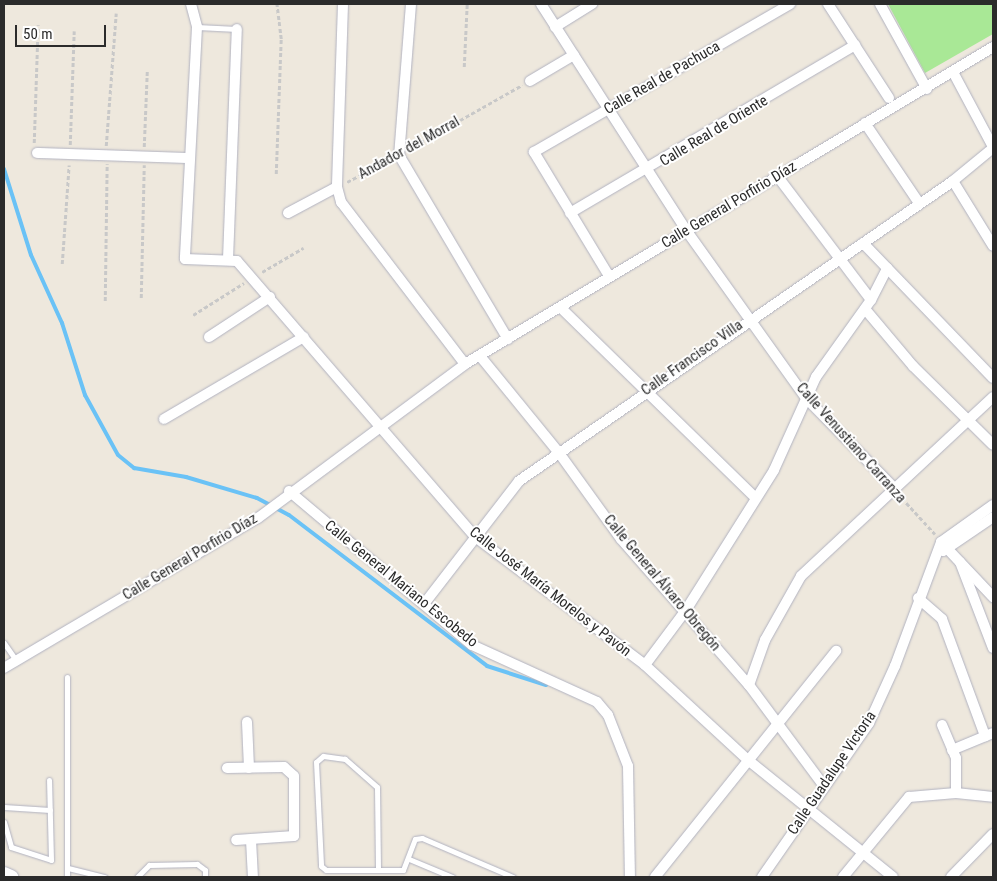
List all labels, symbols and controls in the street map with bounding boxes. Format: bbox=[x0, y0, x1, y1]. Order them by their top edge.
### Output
scale bar bbox=[18, 15, 109, 47]
text: 50 m bbox=[23, 25, 53, 43]
street label: Calle Real de Pachuca bbox=[601, 37, 723, 119]
street label: Calle Real de Oriente bbox=[657, 92, 771, 170]
street label: Andador del Morral bbox=[355, 113, 463, 183]
street label: Calle General Porfirio Díaz bbox=[658, 158, 800, 252]
street label: Calle Francisco Villa bbox=[638, 316, 746, 400]
street label: Calle Venustiano Carranza bbox=[792, 379, 910, 507]
street label: Calle General Porfirio Díaz bbox=[119, 510, 261, 604]
street label: Calle General Álvaro Obregón bbox=[600, 511, 724, 655]
street label: Calle General Mariano Escobedo bbox=[321, 517, 481, 651]
street label: Calle José María Morelos y Pavón bbox=[466, 523, 634, 661]
street label: Calle Guadalupe Victoria bbox=[784, 708, 880, 838]

